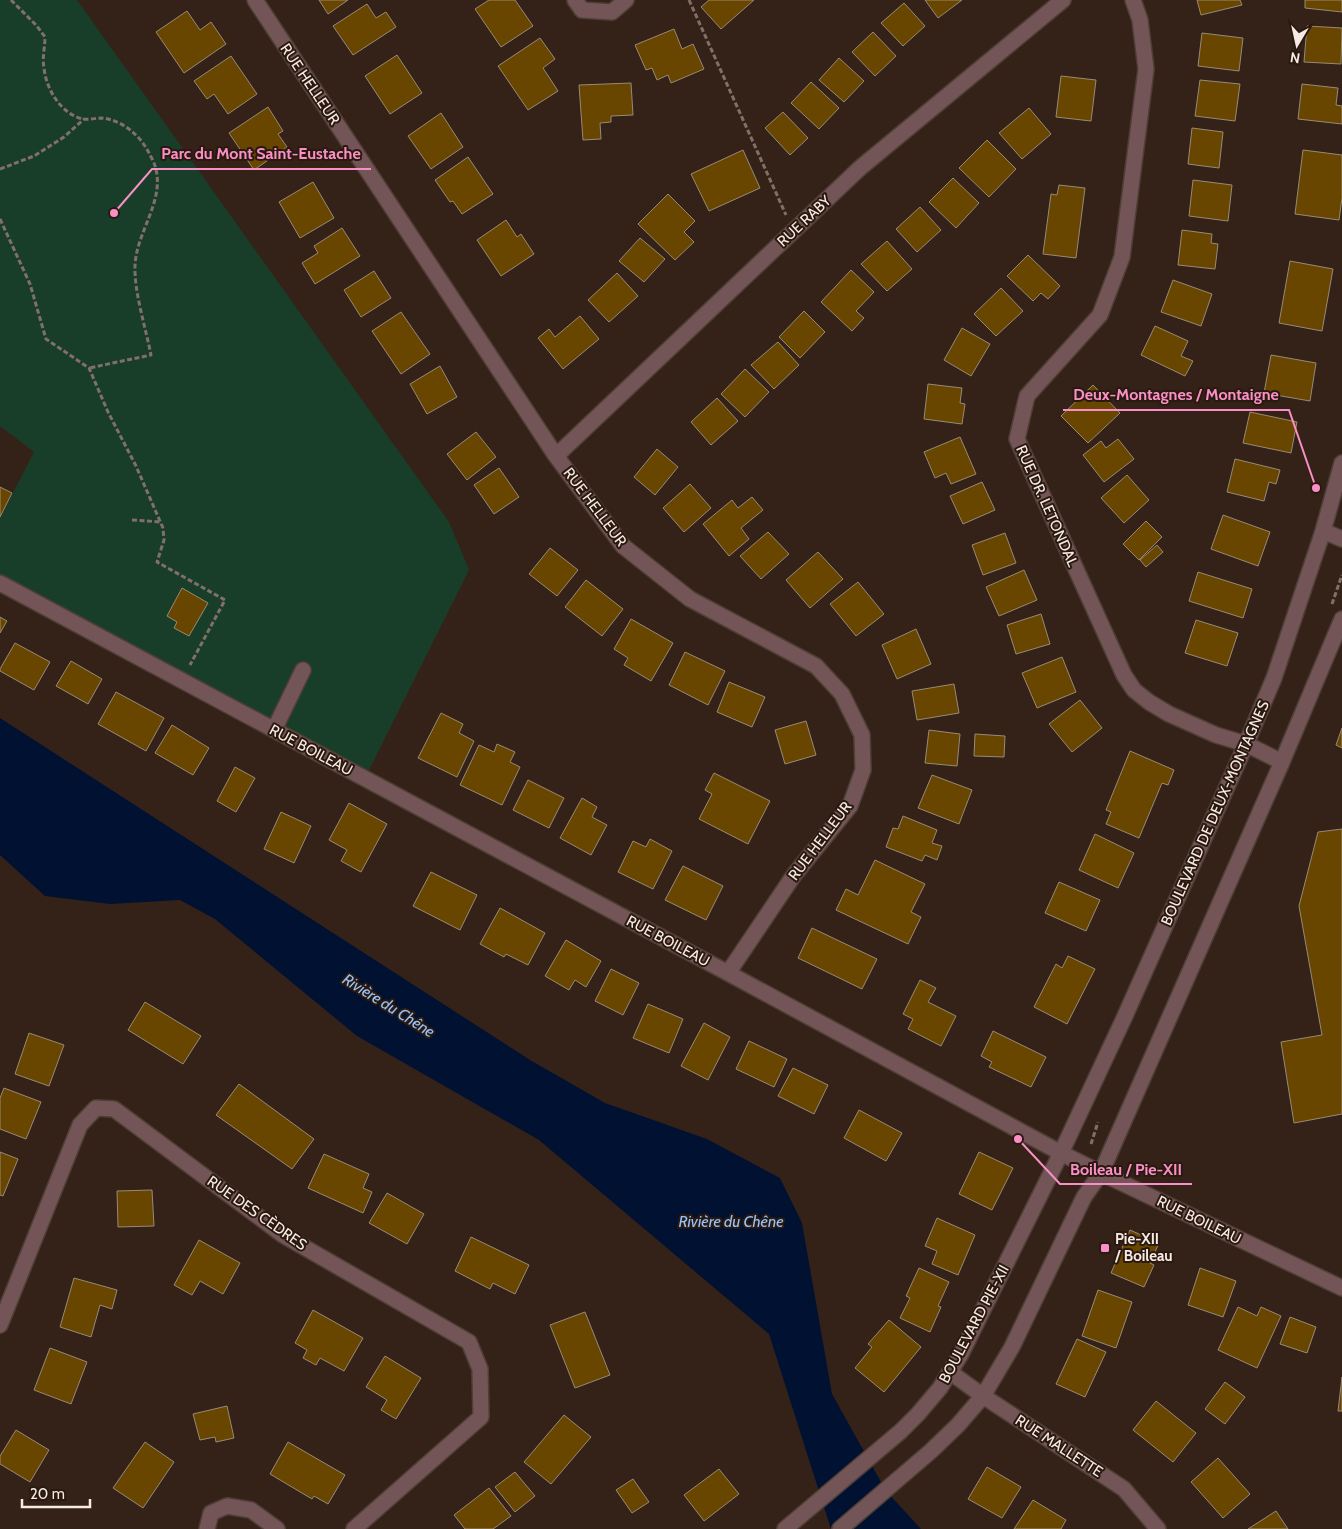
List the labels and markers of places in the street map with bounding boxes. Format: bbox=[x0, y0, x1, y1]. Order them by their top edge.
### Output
callout: Parc du Mont Saint-Eustache bbox=[152, 138, 371, 169]
callout: Deux-Montagnes / Montaigne bbox=[1063, 379, 1289, 410]
callout: Boileau / Pie-XII bbox=[1060, 1153, 1192, 1184]
place label: Pie-XII / Boileau bbox=[1114, 1230, 1173, 1265]
marker: Pie-XII / Boileau bbox=[1099, 1242, 1111, 1254]

